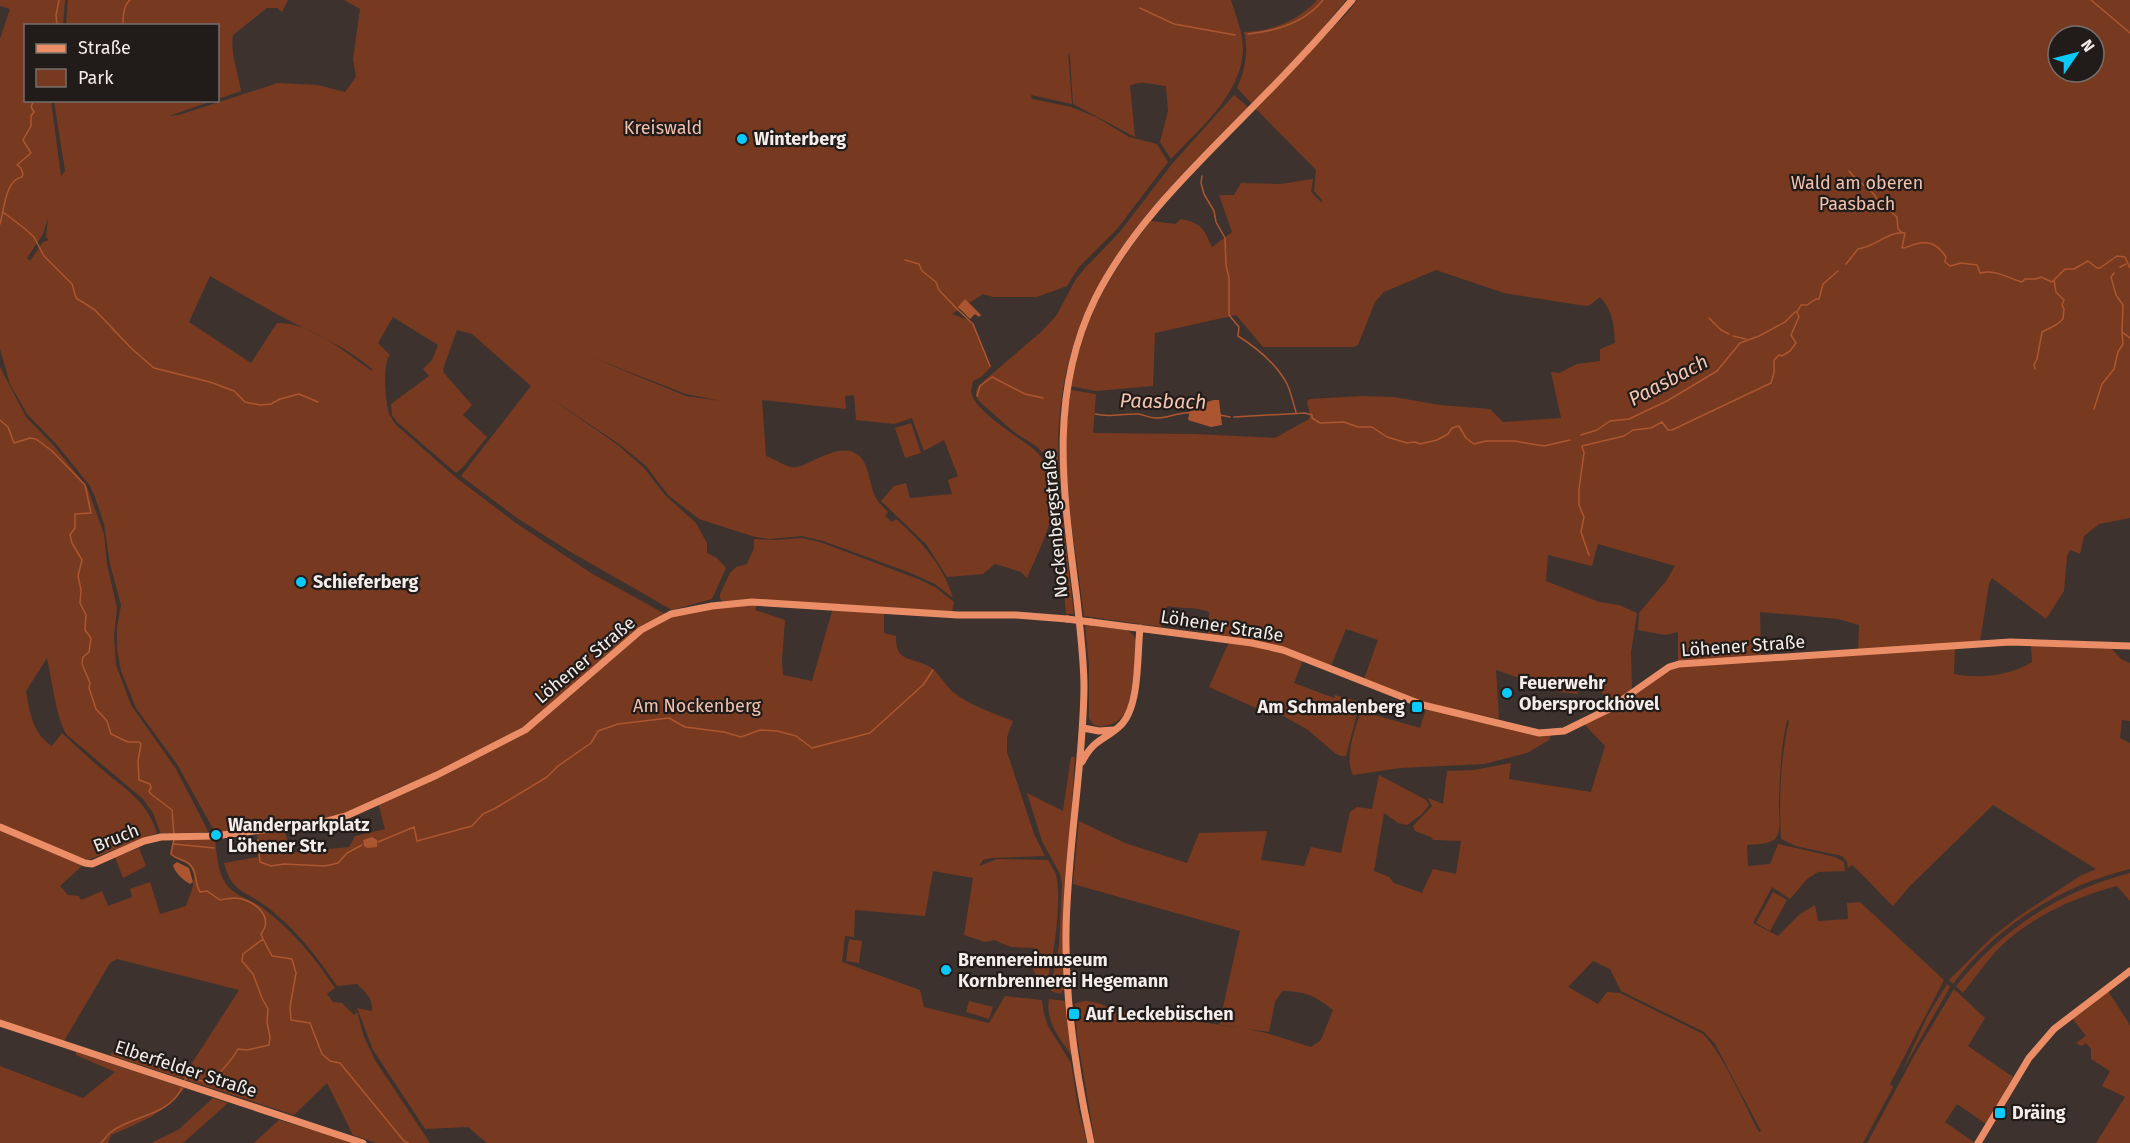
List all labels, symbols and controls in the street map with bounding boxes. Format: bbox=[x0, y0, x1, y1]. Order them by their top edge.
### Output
legend bbox=[24, 24, 219, 102]
north arrow bbox=[2046, 24, 2106, 84]
text: N bbox=[2077, 36, 2099, 55]
text: Straße bbox=[78, 37, 131, 59]
text: Park bbox=[78, 67, 114, 89]
park label: Kreiswald bbox=[624, 117, 702, 139]
place label: Winterberg bbox=[754, 128, 846, 150]
marker: Winterberg bbox=[735, 132, 749, 146]
park label: Wald am oberen Paasbach bbox=[1791, 172, 1923, 215]
water label: Paasbach bbox=[1624, 349, 1712, 411]
water label: Paasbach bbox=[1119, 388, 1207, 414]
street label: Nockenbergstraße bbox=[1038, 449, 1072, 599]
place label: Schieferberg bbox=[313, 571, 418, 593]
marker: Schieferberg bbox=[294, 575, 308, 589]
street label: Löhener Straße bbox=[1159, 605, 1285, 647]
street label: Löhener Straße bbox=[530, 612, 640, 708]
street label: Löhener Straße bbox=[1680, 631, 1806, 661]
place label: Feuerwehr Obersprockhövel bbox=[1519, 672, 1660, 715]
marker: Feuerwehr Obersprockhövel bbox=[1500, 686, 1514, 700]
park label: Am Nockenberg bbox=[633, 695, 762, 717]
place label: Am Schmalenberg bbox=[1257, 696, 1405, 718]
marker: Am Schmalenberg bbox=[1410, 700, 1424, 714]
place label: Wanderparkplatz Löhener Str. bbox=[228, 814, 370, 857]
street label: Bruch bbox=[90, 819, 142, 857]
marker: Wanderparkplatz Löhener Str. bbox=[209, 828, 223, 842]
place label: Brennereimuseum Kornbrennerei Hegemann bbox=[958, 949, 1168, 992]
marker: Brennereimuseum Kornbrennerei Hegemann bbox=[939, 963, 953, 977]
place label: Auf Leckebüschen bbox=[1085, 1003, 1234, 1025]
marker: Auf Leckebüschen bbox=[1067, 1007, 1081, 1021]
street label: Elberfelder Straße bbox=[112, 1036, 260, 1102]
place label: Dräing bbox=[2012, 1102, 2066, 1124]
marker: Dräing bbox=[1993, 1106, 2007, 1120]

